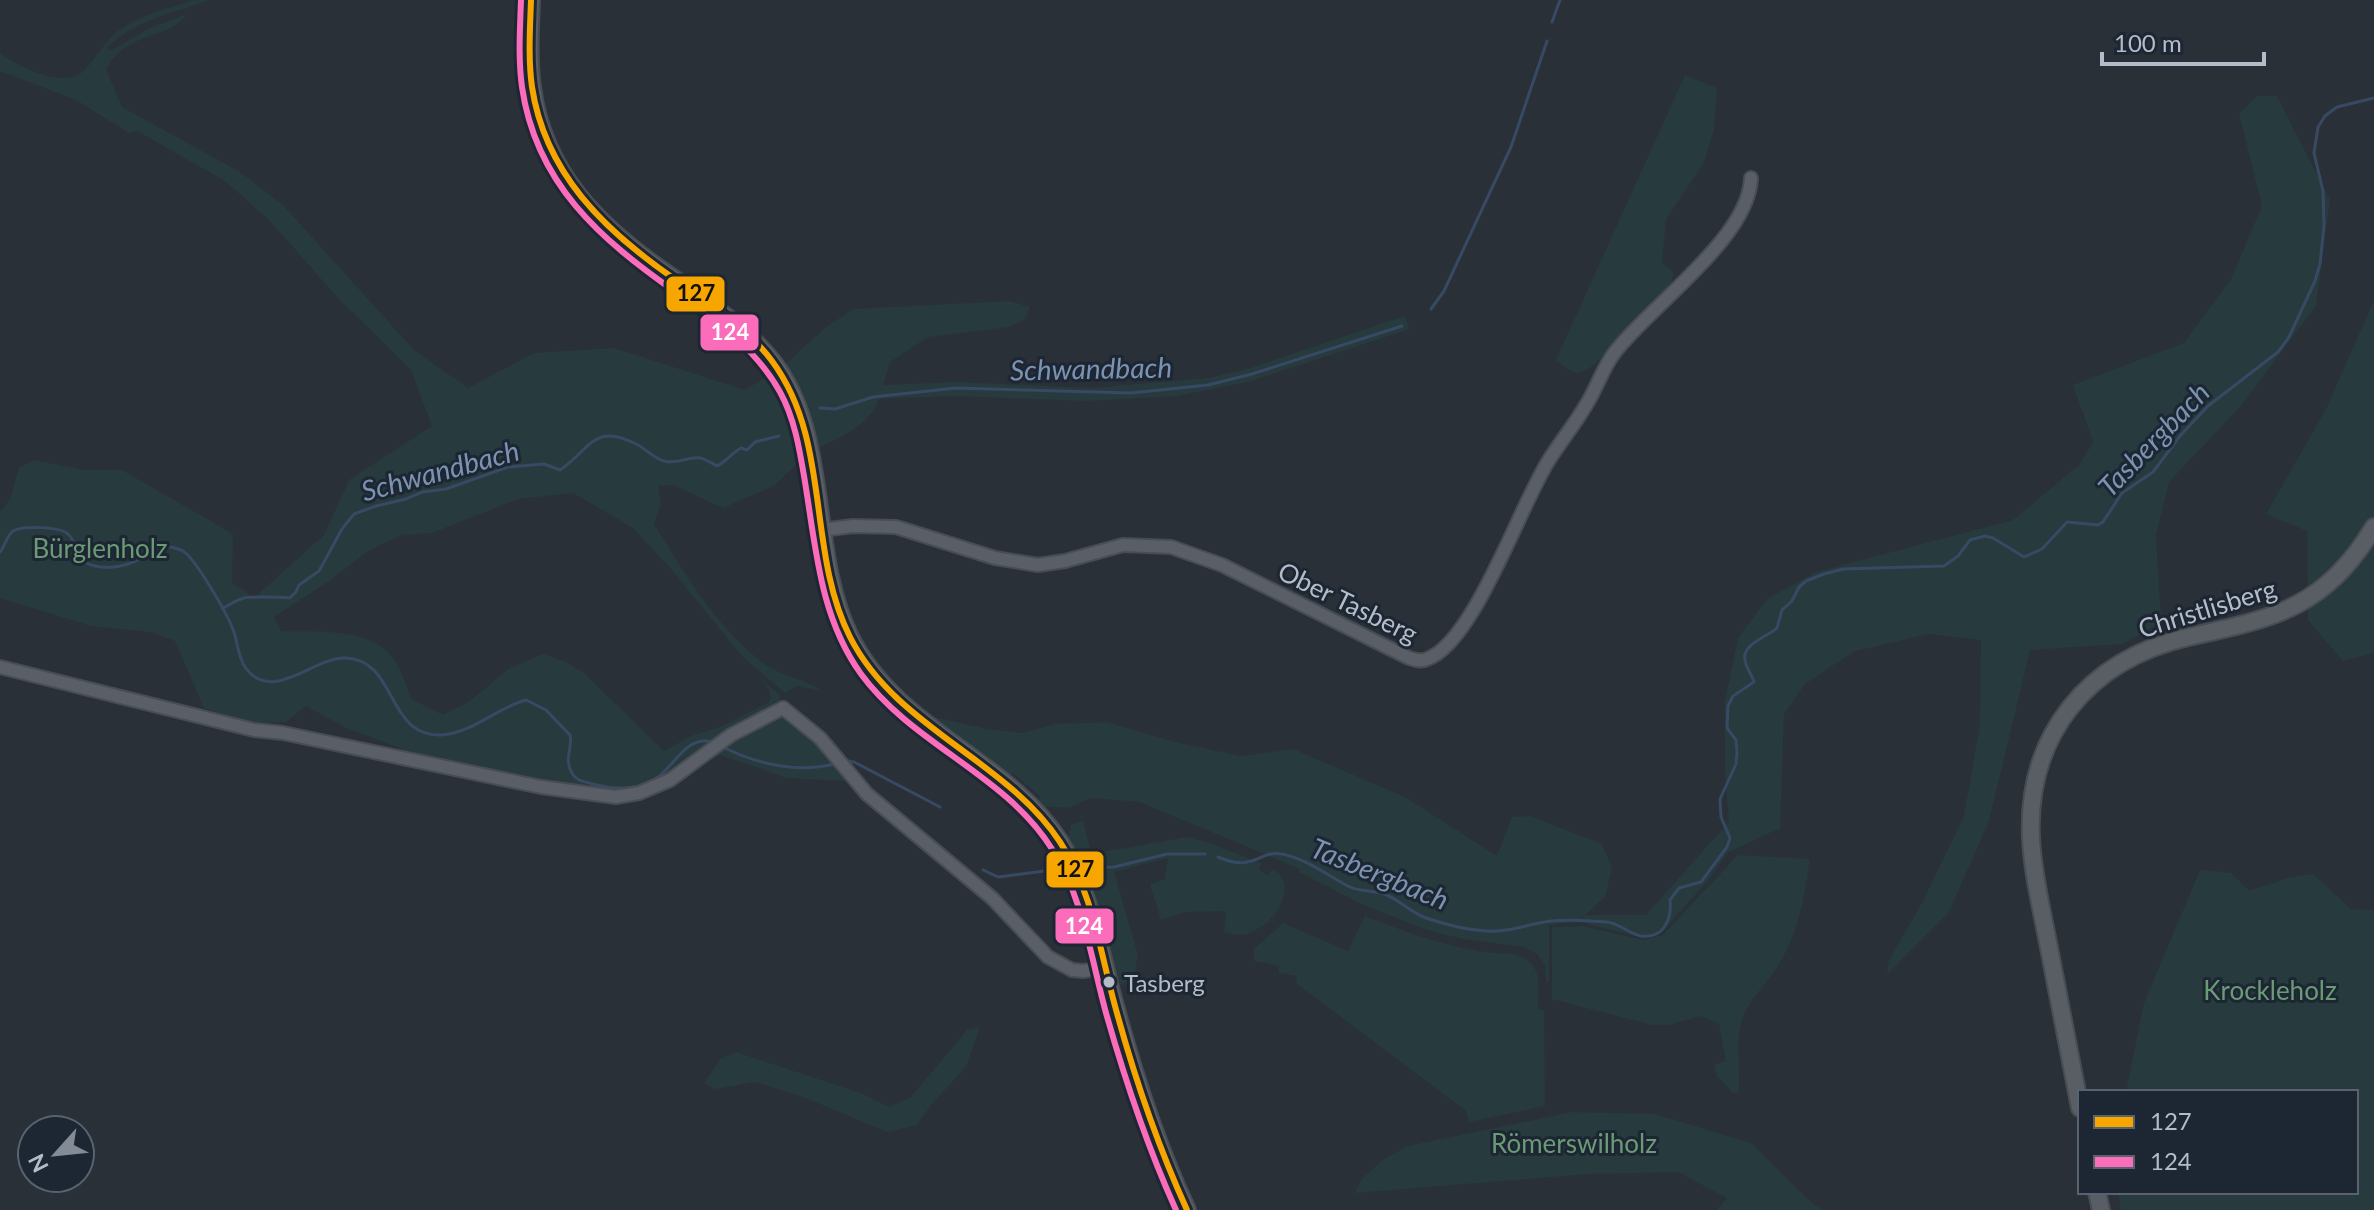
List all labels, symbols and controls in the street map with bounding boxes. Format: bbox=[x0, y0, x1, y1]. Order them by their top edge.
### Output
scale bar bbox=[2102, 16, 2264, 66]
text: 100 m bbox=[2114, 28, 2182, 57]
line badge: 127 bbox=[665, 275, 726, 313]
text: 127 bbox=[677, 279, 715, 306]
line badge: 124 bbox=[699, 313, 760, 352]
text: 124 bbox=[711, 318, 749, 345]
water label: Schwandbach bbox=[1010, 350, 1172, 386]
water label: Tasbergbach bbox=[2090, 375, 2216, 503]
water label: Schwandbach bbox=[357, 433, 523, 507]
park label: Bürglenholz bbox=[32, 532, 168, 564]
street label: Ober Tasberg bbox=[1273, 554, 1423, 650]
street label: Christlisberg bbox=[2134, 572, 2280, 644]
water label: Tasbergbach bbox=[1306, 830, 1454, 916]
line badge: 127 bbox=[1045, 850, 1105, 889]
text: 127 bbox=[1056, 855, 1094, 882]
line badge: 124 bbox=[1054, 907, 1115, 945]
text: 124 bbox=[1065, 912, 1103, 939]
place label: Tasberg bbox=[1124, 968, 1205, 997]
marker: Tasberg bbox=[1101, 974, 1117, 990]
park label: Krockleholz bbox=[2203, 974, 2337, 1006]
legend bbox=[2078, 1090, 2358, 1194]
text: 127 bbox=[2150, 1106, 2192, 1135]
north arrow bbox=[16, 1114, 96, 1194]
park label: Römerswilholz bbox=[1491, 1127, 1657, 1159]
text: 124 bbox=[2150, 1146, 2192, 1175]
text: N bbox=[22, 1150, 54, 1177]

